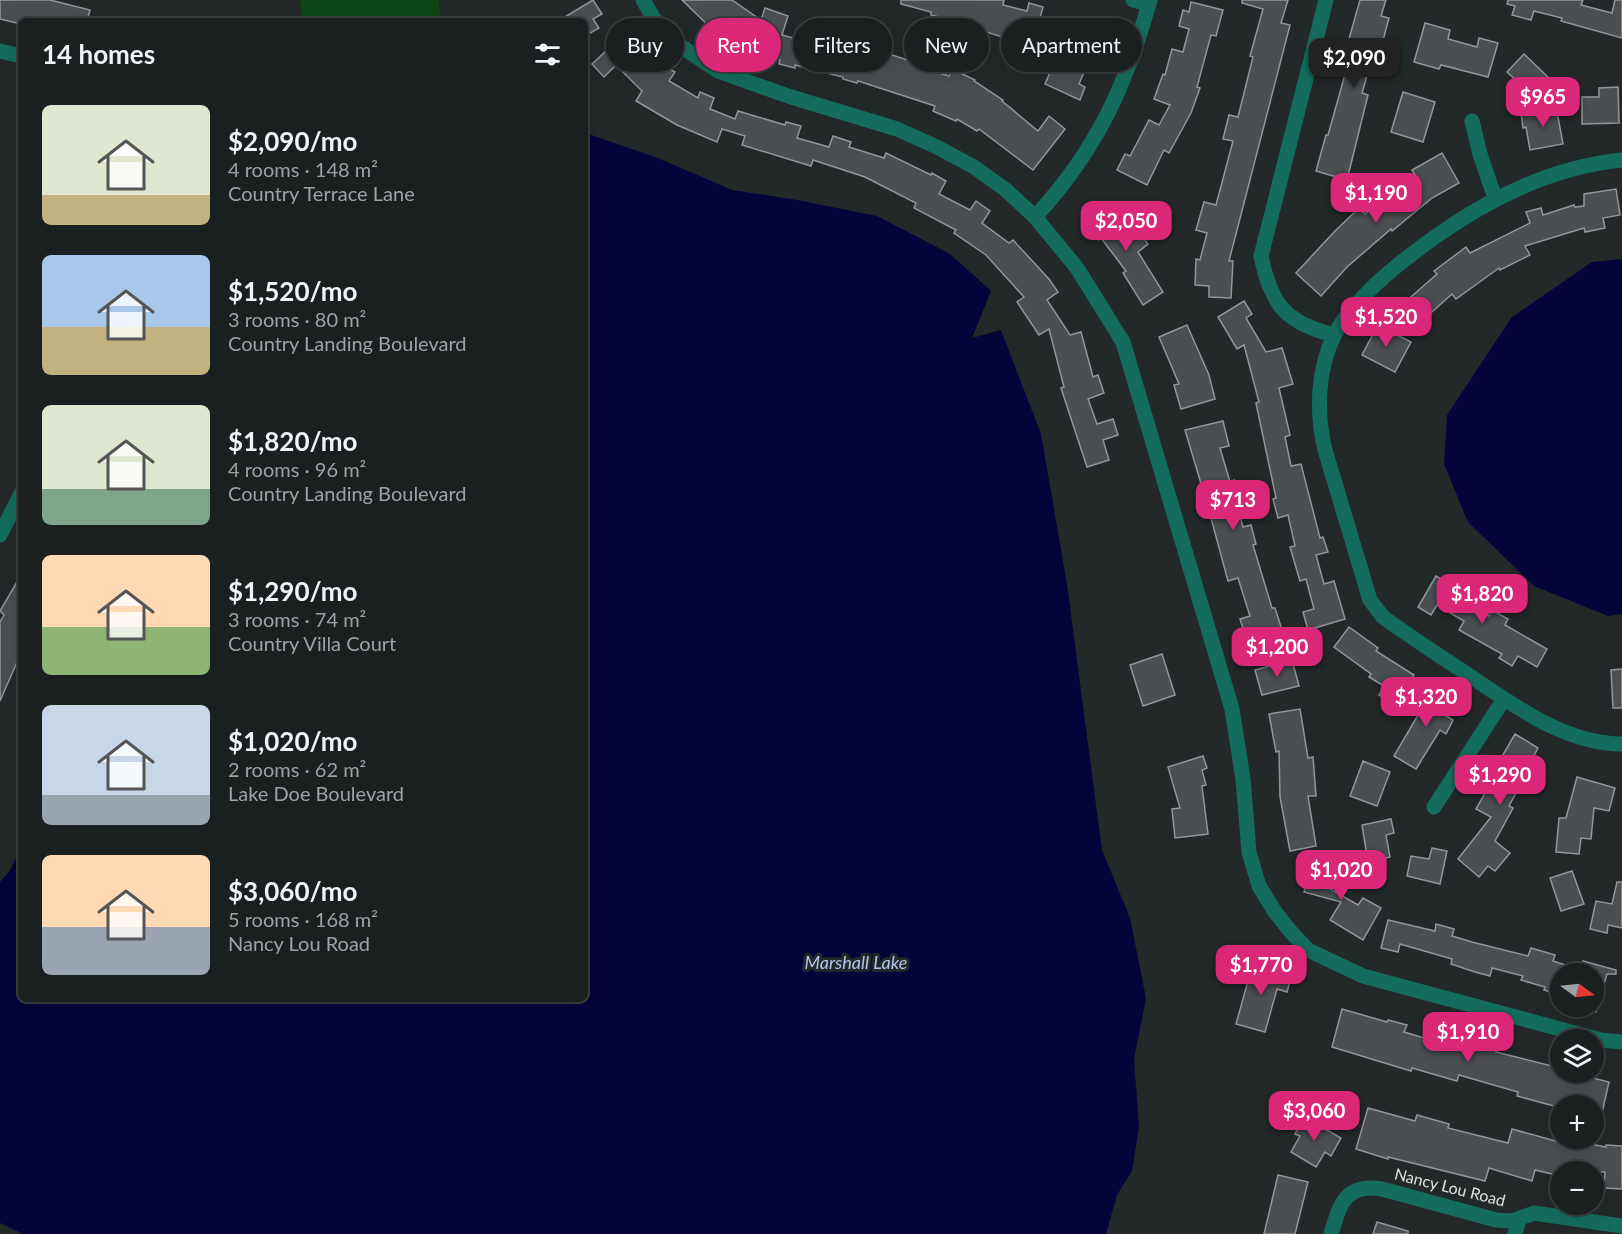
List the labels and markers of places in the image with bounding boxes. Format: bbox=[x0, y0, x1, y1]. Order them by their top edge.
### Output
pin: $2,090 bbox=[1305, 38, 1403, 89]
pin: $965 bbox=[1507, 77, 1579, 128]
pin: $1,190 bbox=[1327, 173, 1425, 224]
pin: $2,050 bbox=[1077, 201, 1175, 252]
pin: $1,520 bbox=[1337, 297, 1435, 348]
pin: $713 bbox=[1197, 480, 1269, 531]
pin: $1,820 bbox=[1433, 574, 1531, 625]
pin: $1,200 bbox=[1228, 627, 1326, 678]
pin: $1,320 bbox=[1377, 677, 1475, 728]
pin: $1,290 bbox=[1451, 755, 1549, 806]
pin: $1,020 bbox=[1292, 850, 1390, 901]
pin: $1,770 bbox=[1212, 945, 1310, 996]
pin: $1,910 bbox=[1419, 1012, 1517, 1063]
pin: $3,060 bbox=[1265, 1091, 1363, 1142]

